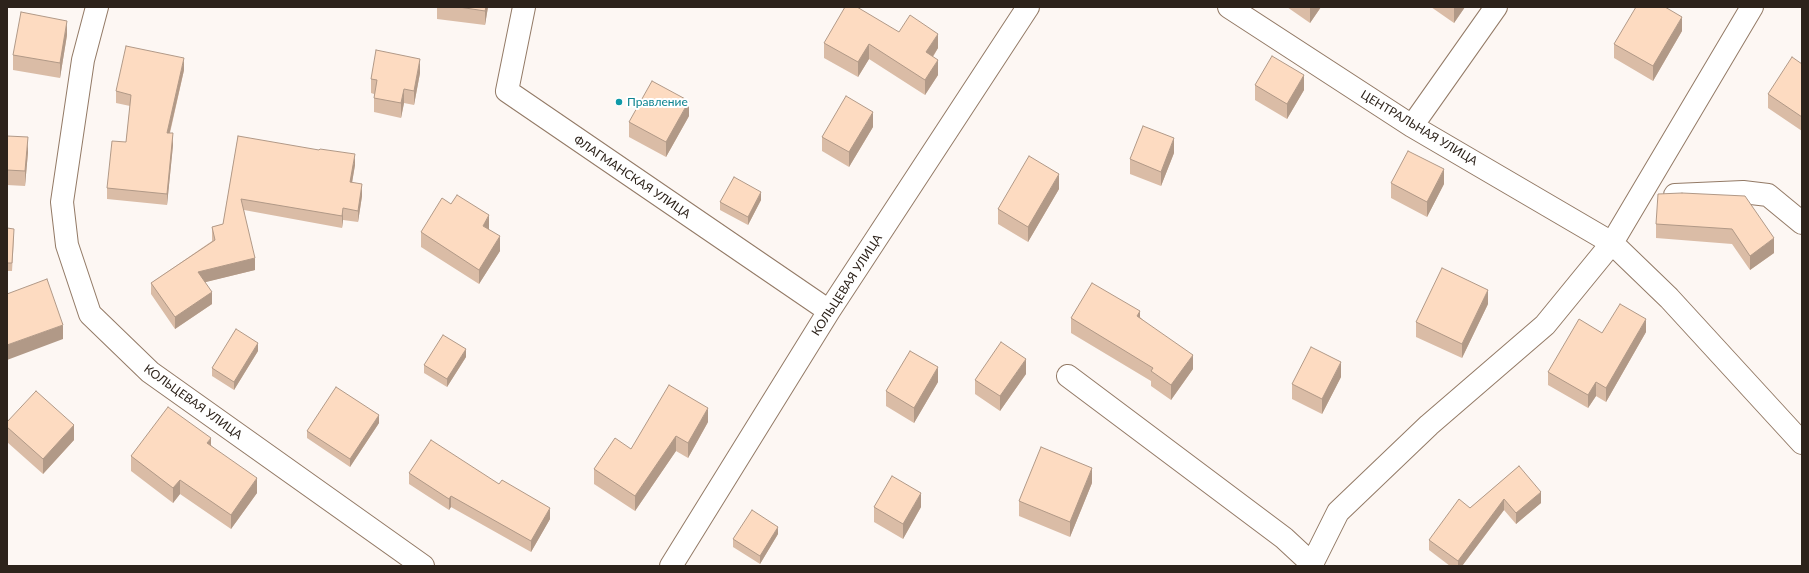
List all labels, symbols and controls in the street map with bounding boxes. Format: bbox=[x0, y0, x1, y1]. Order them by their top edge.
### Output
street label: ЦЕНТРАЛЬНАЯ УЛИЦА bbox=[1358, 87, 1480, 169]
place label: Правление bbox=[627, 95, 688, 109]
marker: Правление bbox=[614, 97, 624, 107]
street label: ФЛАГМАНСКАЯ УЛИЦА bbox=[571, 132, 693, 222]
street label: КОЛЬЦЕВАЯ УЛИЦА bbox=[809, 231, 885, 339]
street label: КОЛЬЦЕВАЯ УЛИЦА bbox=[141, 361, 245, 443]

